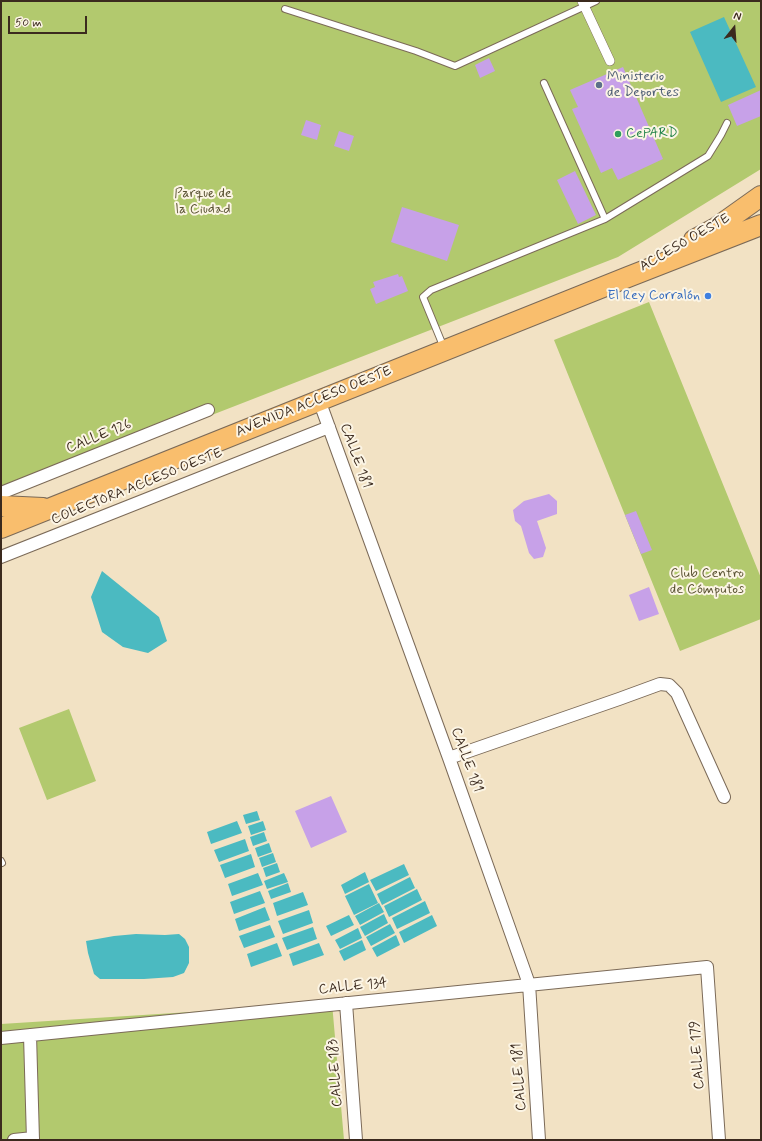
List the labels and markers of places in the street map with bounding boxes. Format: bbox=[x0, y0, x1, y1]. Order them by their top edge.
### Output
place label: Ministerio de Deportes bbox=[607, 69, 679, 102]
marker: Ministerio de Deportes bbox=[594, 80, 604, 90]
place label: CePARD bbox=[626, 126, 678, 142]
marker: CePARD bbox=[613, 129, 623, 139]
place label: El Rey Corralón bbox=[607, 288, 700, 304]
marker: El Rey Corralón bbox=[703, 291, 713, 301]

